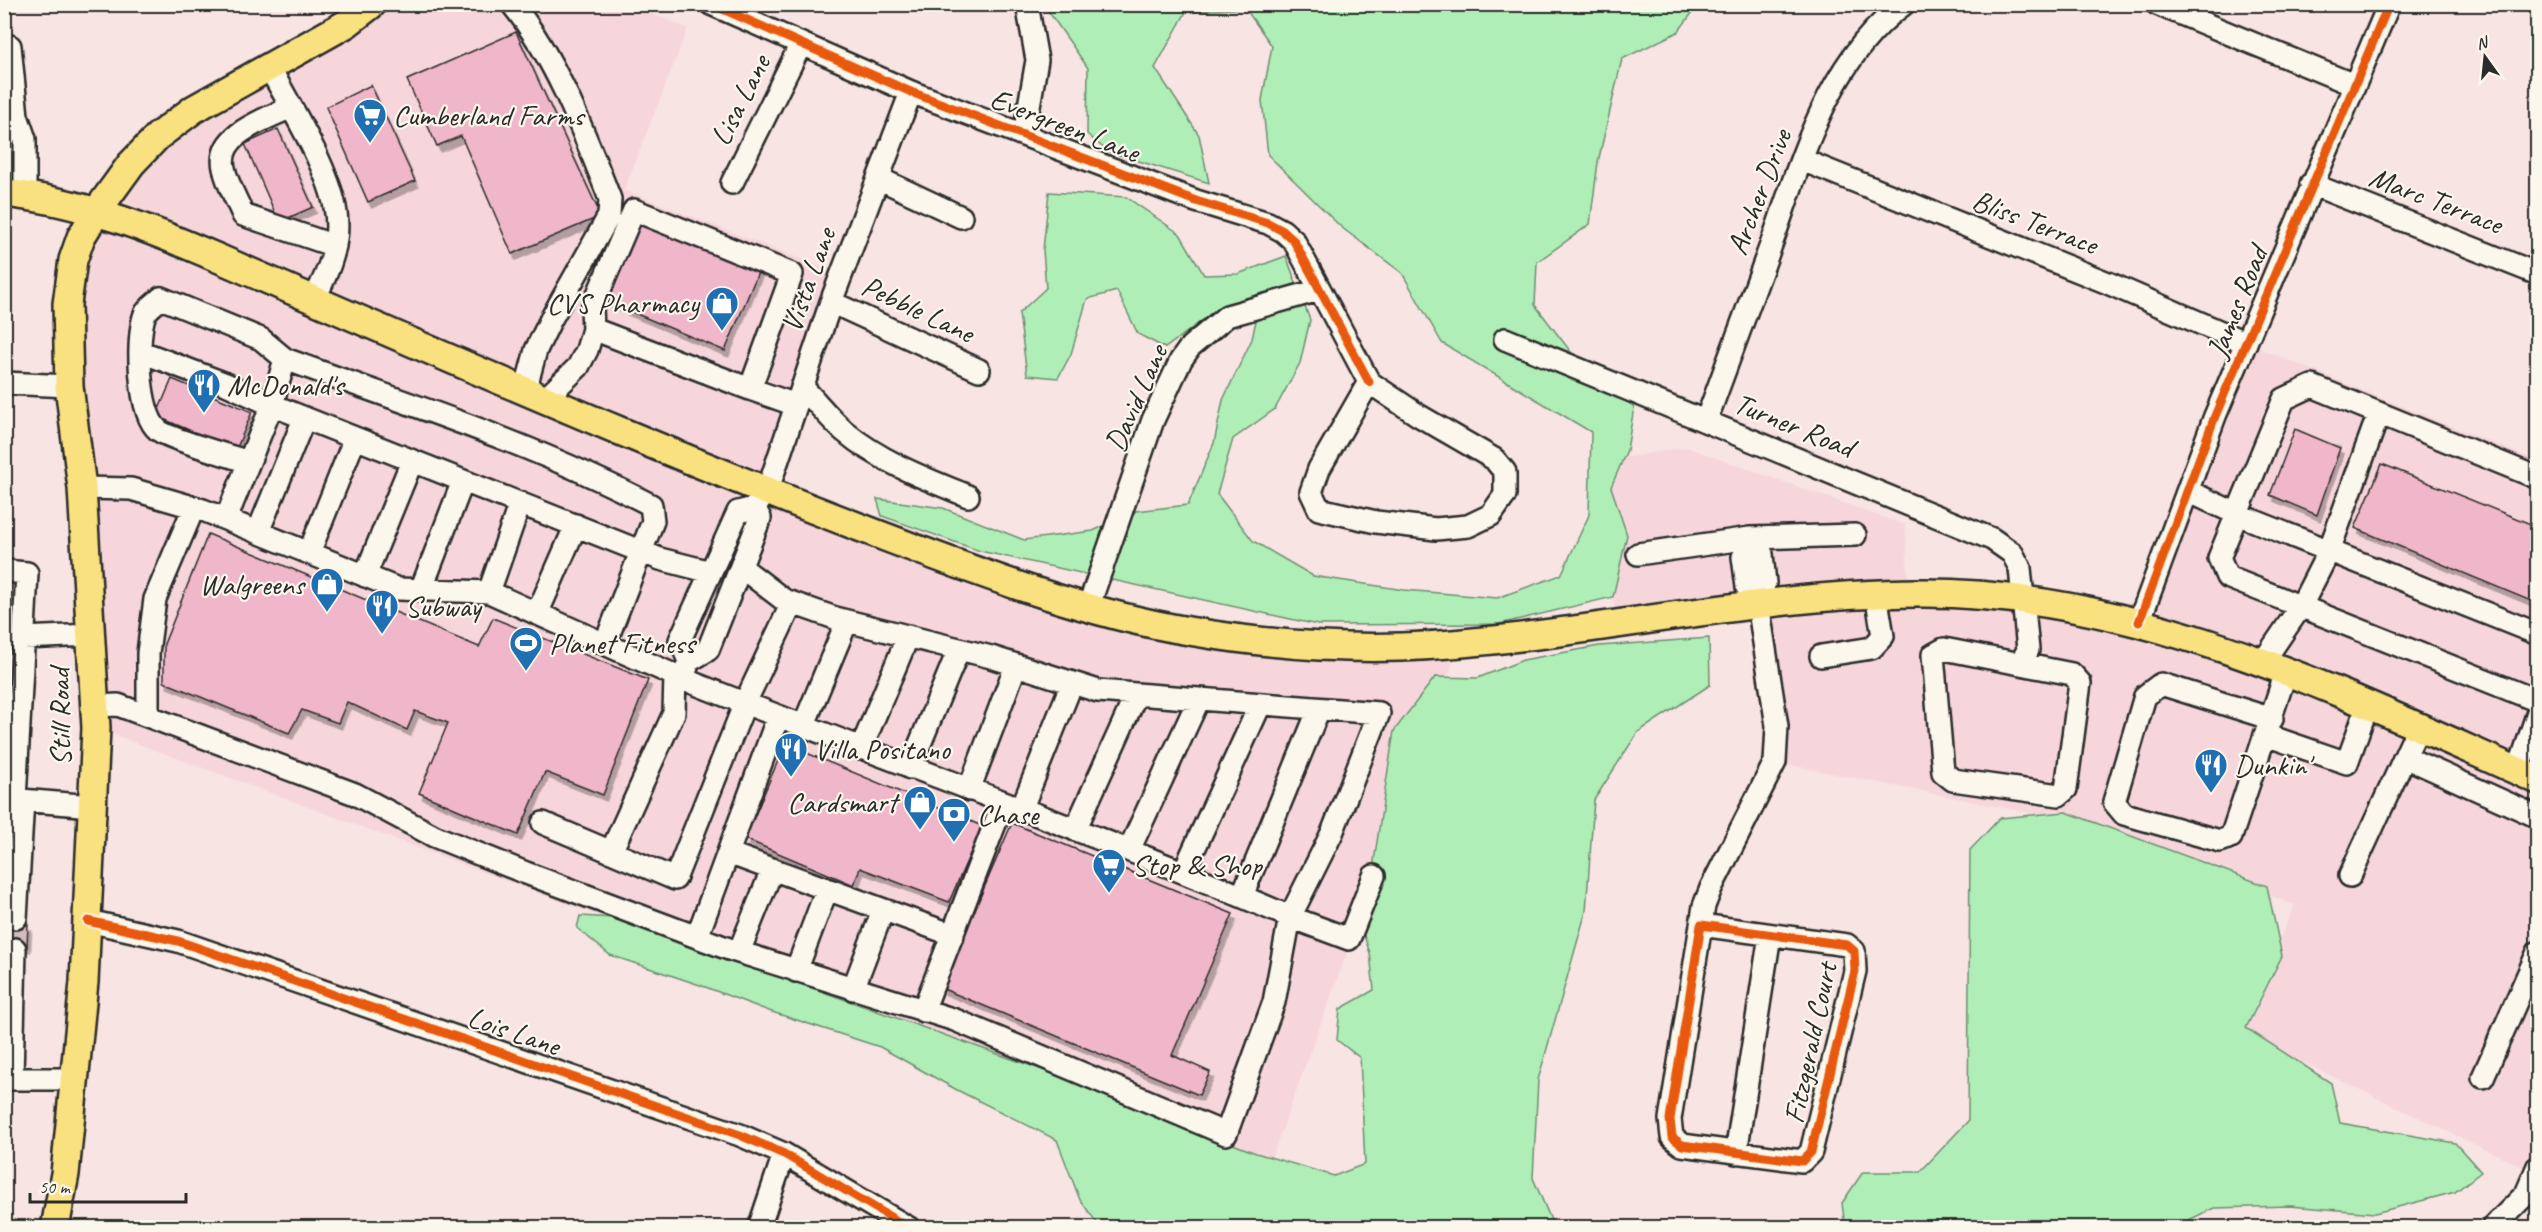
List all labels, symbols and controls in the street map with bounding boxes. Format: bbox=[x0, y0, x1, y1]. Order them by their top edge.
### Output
north arrow bbox=[2455, 27, 2515, 87]
text: N bbox=[2474, 32, 2492, 54]
street label: Lisa Lane bbox=[701, 46, 780, 152]
street label: Evergreen Lane bbox=[985, 79, 1147, 172]
place label: Cumberland Farms bbox=[393, 96, 586, 134]
supermarket icon: Cumberland Farms bbox=[352, 97, 388, 144]
street label: Archer Drive bbox=[1718, 122, 1801, 260]
street label: Marc Terrace bbox=[2364, 157, 2510, 243]
street label: Bliss Terrace bbox=[1967, 181, 2105, 264]
street label: Vista Lane bbox=[772, 221, 845, 337]
street label: James Road bbox=[2197, 237, 2278, 365]
street label: Pebble Lane bbox=[856, 267, 982, 352]
place label: CVS Pharmacy bbox=[547, 284, 701, 322]
shop icon: CVS Pharmacy bbox=[704, 285, 740, 332]
street label: David Lane bbox=[1096, 337, 1177, 457]
place label: McDonald's bbox=[227, 366, 346, 404]
restaurant icon: McDonald's bbox=[186, 367, 222, 414]
street label: Turner Road bbox=[1729, 384, 1863, 468]
place label: Walgreens bbox=[200, 565, 307, 603]
shop icon: Walgreens bbox=[309, 566, 345, 613]
place label: Subway bbox=[405, 587, 483, 625]
restaurant icon: Subway bbox=[364, 588, 400, 635]
place label: Planet Fitness bbox=[549, 624, 697, 662]
sports icon: Planet Fitness bbox=[508, 625, 544, 672]
street label: Still Road bbox=[40, 664, 80, 766]
place label: Villa Positano bbox=[814, 730, 951, 768]
restaurant icon: Villa Positano bbox=[773, 731, 809, 778]
place label: Dunkin' bbox=[2234, 746, 2315, 784]
restaurant icon: Dunkin' bbox=[2193, 747, 2229, 794]
place label: Cardsmart bbox=[787, 783, 901, 821]
shop icon: Cardsmart bbox=[902, 784, 938, 831]
place label: Chase bbox=[977, 795, 1040, 833]
bank icon: Chase bbox=[936, 796, 972, 843]
place label: Stop & Shop bbox=[1132, 846, 1263, 884]
supermarket icon: Stop & Shop bbox=[1091, 847, 1127, 894]
street label: Fitzgerald Court bbox=[1774, 956, 1846, 1127]
street label: Lois Lane bbox=[463, 998, 567, 1065]
scale bar bbox=[30, 1166, 186, 1204]
text: 50 m bbox=[39, 1176, 72, 1198]

